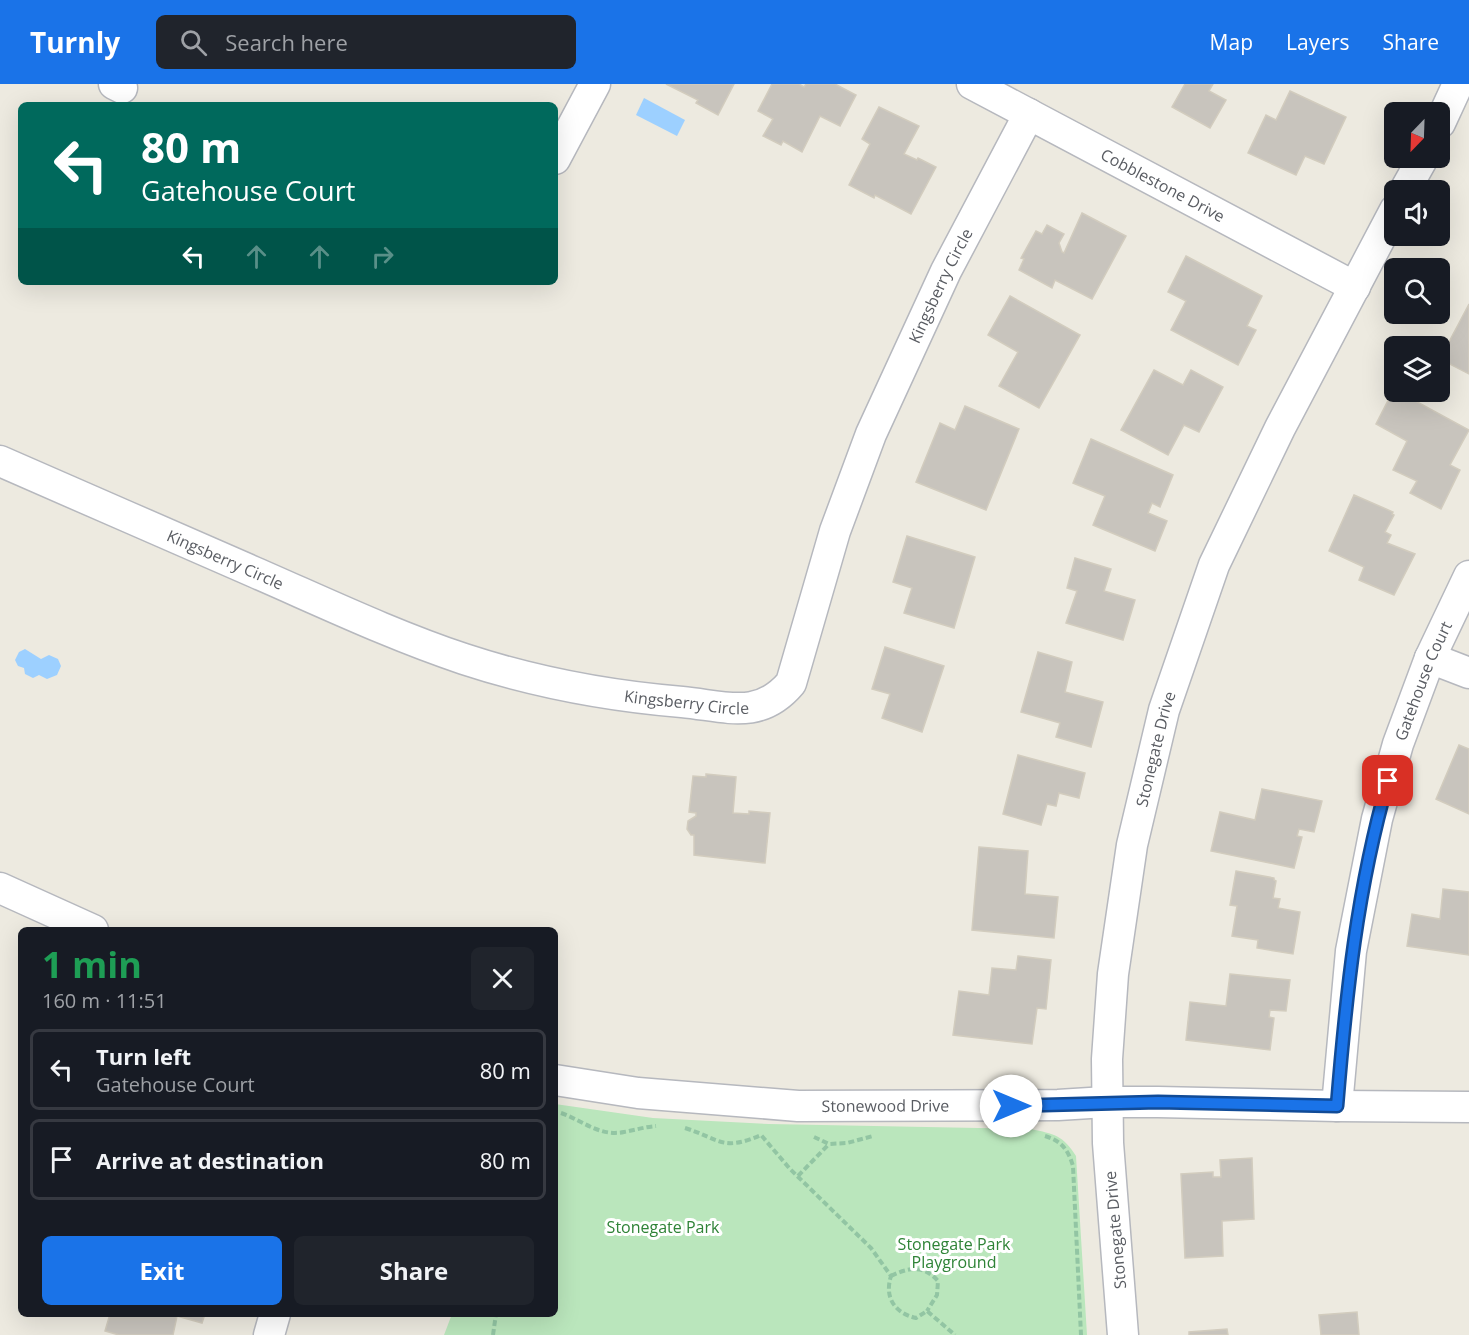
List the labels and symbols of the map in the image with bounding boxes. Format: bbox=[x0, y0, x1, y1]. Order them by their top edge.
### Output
north arrow bbox=[1384, 102, 1450, 168]
street label: Cobblestone Drive bbox=[1097, 143, 1229, 227]
street label: Kingsberry Circle bbox=[903, 224, 978, 347]
street label: Kingsberry Circle bbox=[163, 524, 287, 595]
street label: Gatehouse Court bbox=[1389, 617, 1457, 744]
street label: Kingsberry Circle bbox=[623, 685, 750, 719]
street label: Stonegate Drive bbox=[1130, 688, 1181, 809]
pin bbox=[1362, 755, 1413, 806]
position arrow bbox=[979, 1074, 1043, 1138]
street label: Stonewood Drive bbox=[822, 1094, 949, 1117]
street label: Stonegate Drive bbox=[1099, 1170, 1131, 1290]
park label: Stonegate Park bbox=[607, 1216, 720, 1238]
park label: Stonegate Park Playground bbox=[898, 1233, 1011, 1273]

